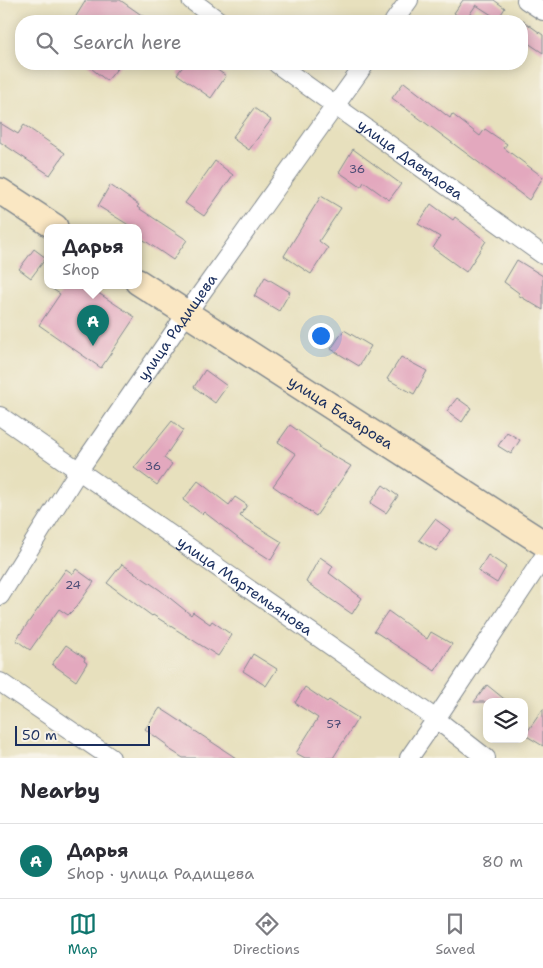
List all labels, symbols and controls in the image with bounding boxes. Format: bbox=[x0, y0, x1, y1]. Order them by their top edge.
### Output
search box bbox=[15, 15, 528, 70]
icon: search bbox=[33, 29, 61, 57]
text: Search here bbox=[73, 30, 182, 55]
street label: улица Давыдова bbox=[353, 115, 468, 205]
house number: 36 bbox=[349, 161, 365, 177]
popup bbox=[44, 224, 142, 289]
text: Дарья bbox=[62, 234, 124, 259]
text: Shop bbox=[62, 259, 100, 280]
street label: улица Радищева bbox=[133, 269, 222, 385]
pin: A bbox=[77, 305, 109, 346]
your location bbox=[308, 323, 334, 349]
street label: улица Базарова bbox=[284, 371, 397, 454]
house number: 36 bbox=[145, 458, 161, 474]
street label: улица Мартемьянова bbox=[173, 532, 317, 640]
house number: 24 bbox=[65, 577, 81, 593]
map controls bbox=[483, 698, 528, 743]
button: layers bbox=[483, 698, 528, 743]
house number: 57 bbox=[326, 716, 342, 732]
scale bar bbox=[15, 723, 150, 746]
text: 50 m bbox=[22, 726, 57, 744]
text: Nearby bbox=[20, 777, 100, 805]
text: Дарья bbox=[67, 838, 129, 863]
text: A bbox=[30, 851, 42, 872]
text: 80 m bbox=[482, 851, 523, 872]
text: Shop · улица Радищева bbox=[67, 863, 254, 884]
tab: Map bbox=[68, 910, 98, 958]
tab: Directions bbox=[233, 910, 300, 958]
tab: Saved bbox=[436, 910, 475, 958]

